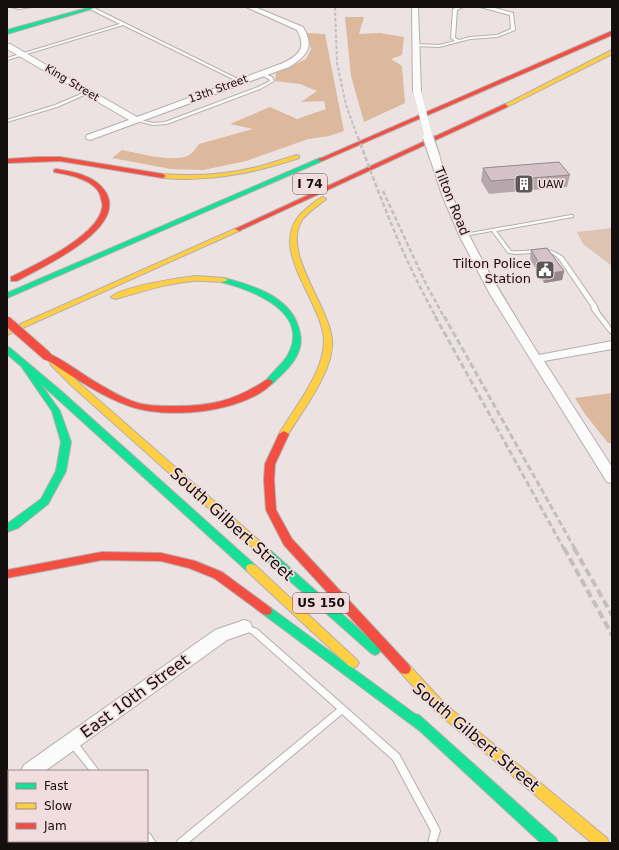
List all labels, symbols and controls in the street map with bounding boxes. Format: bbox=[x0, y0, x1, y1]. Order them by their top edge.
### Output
street label: King Street bbox=[42, 62, 102, 105]
street label: 13th Street bbox=[187, 72, 250, 106]
street label: Tilton Road bbox=[431, 164, 473, 238]
building icon: UAW bbox=[513, 173, 535, 195]
road number: I 74 bbox=[293, 174, 327, 194]
place label: UAW bbox=[538, 178, 564, 191]
place label: Tilton Police Station bbox=[452, 256, 531, 286]
public building icon: Tilton Police Station bbox=[534, 259, 556, 281]
street label: South Gilbert Street bbox=[166, 464, 298, 584]
road number: US 150 bbox=[293, 593, 349, 613]
street label: East 10th Street bbox=[77, 650, 193, 742]
street label: South Gilbert Street bbox=[409, 678, 543, 796]
legend bbox=[8, 770, 148, 842]
text: Fast bbox=[44, 779, 68, 793]
text: Slow bbox=[44, 799, 72, 813]
text: Jam bbox=[43, 819, 67, 833]

